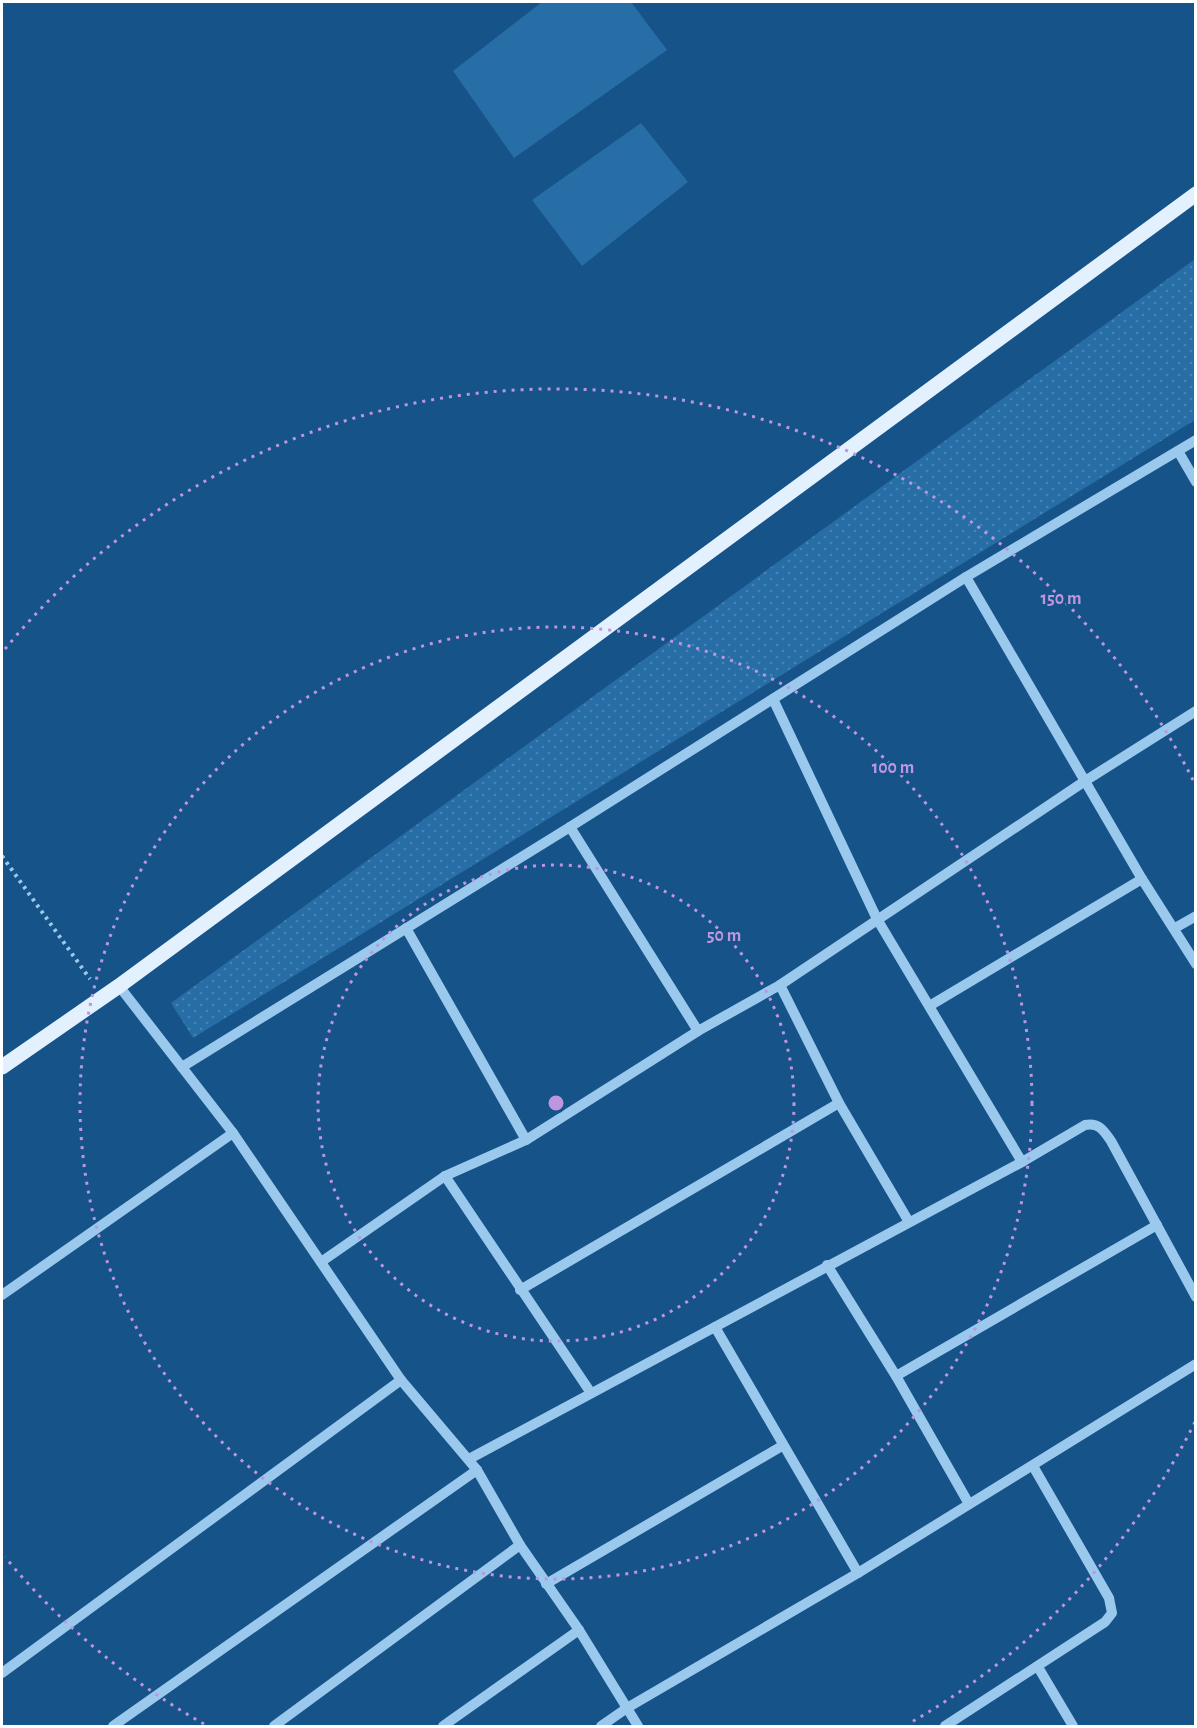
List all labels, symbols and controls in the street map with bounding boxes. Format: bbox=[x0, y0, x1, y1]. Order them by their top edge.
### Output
text: 150 m bbox=[1041, 590, 1081, 608]
text: 100 m bbox=[872, 759, 914, 777]
text: 50 m bbox=[707, 927, 741, 945]
centre of rings bbox=[546, 1093, 566, 1113]

